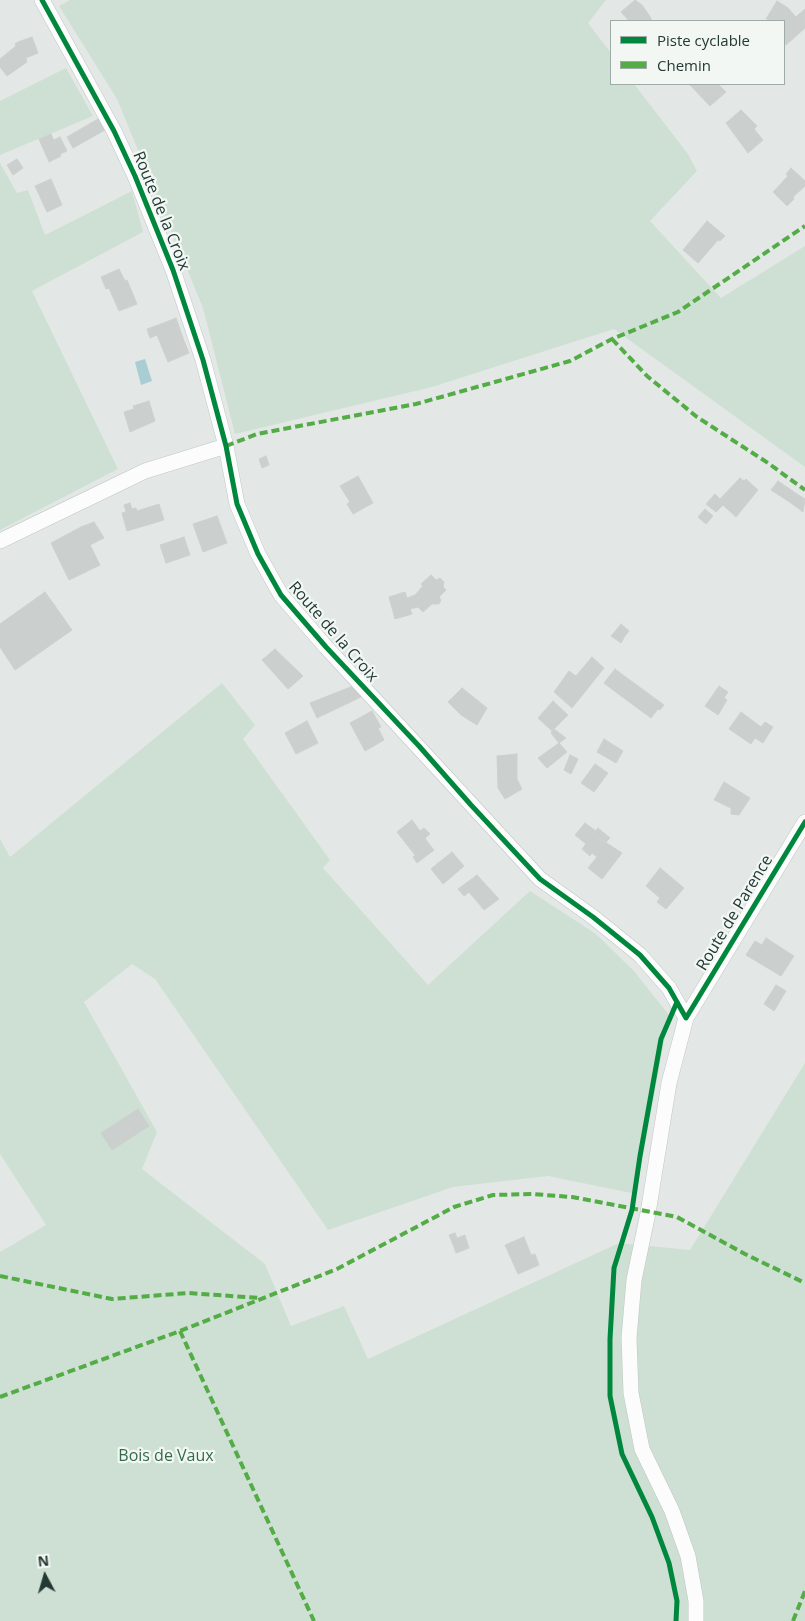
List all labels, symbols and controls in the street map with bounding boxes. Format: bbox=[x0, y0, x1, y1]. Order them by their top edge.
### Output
legend bbox=[610, 20, 785, 85]
text: Piste cyclable bbox=[657, 30, 750, 50]
text: Chemin bbox=[657, 55, 711, 75]
street label: Route de la Croix bbox=[128, 149, 194, 273]
street label: Route de la Croix bbox=[284, 578, 382, 686]
street label: Route de Parence bbox=[693, 852, 777, 974]
park label: Bois de Vaux bbox=[118, 1446, 214, 1466]
north arrow bbox=[20, 1551, 70, 1601]
text: N bbox=[37, 1551, 50, 1571]

